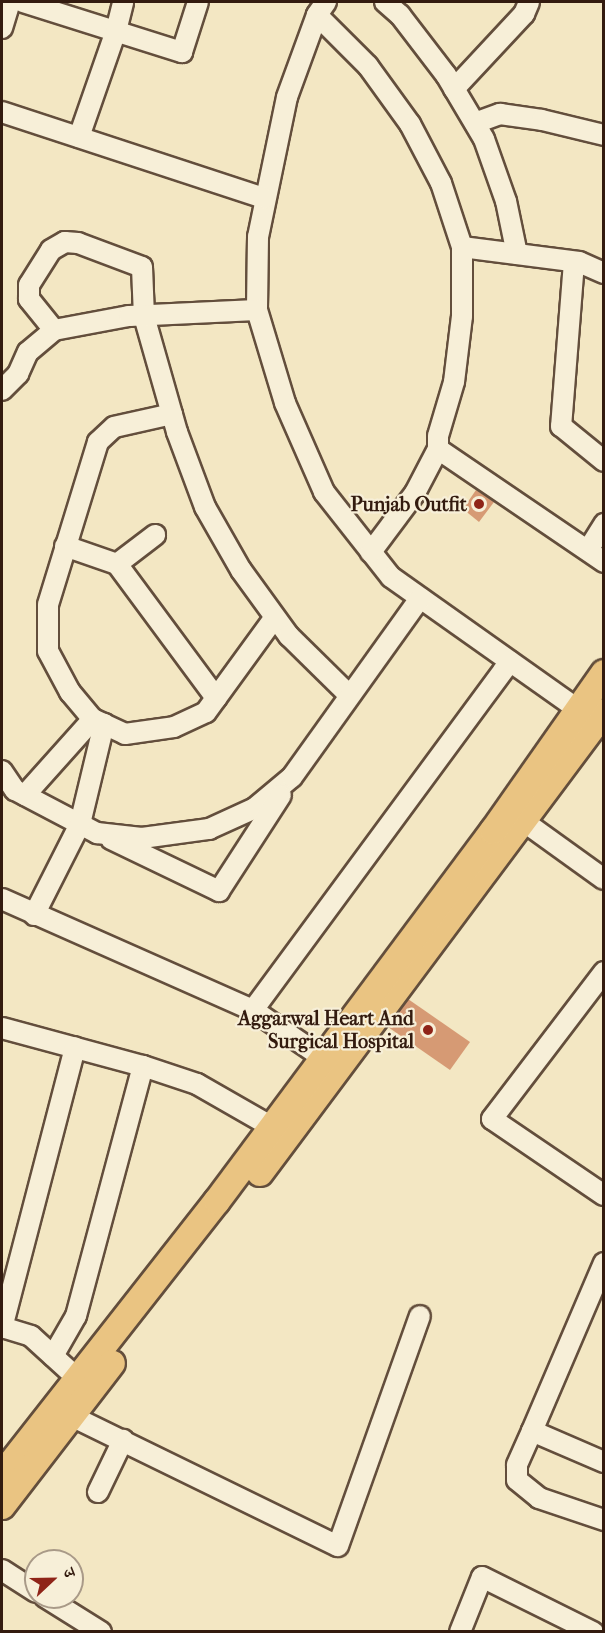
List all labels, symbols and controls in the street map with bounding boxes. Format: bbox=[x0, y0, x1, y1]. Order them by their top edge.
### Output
place label: Punjab Outfit bbox=[350, 492, 467, 516]
marker: Punjab Outfit bbox=[472, 497, 486, 511]
place label: Aggarwal Heart And Surgical Hospital bbox=[238, 1006, 414, 1053]
marker: Aggarwal Heart And Surgical Hospital bbox=[419, 1021, 437, 1039]
north arrow bbox=[24, 1549, 84, 1609]
text: उ bbox=[59, 1565, 80, 1580]

